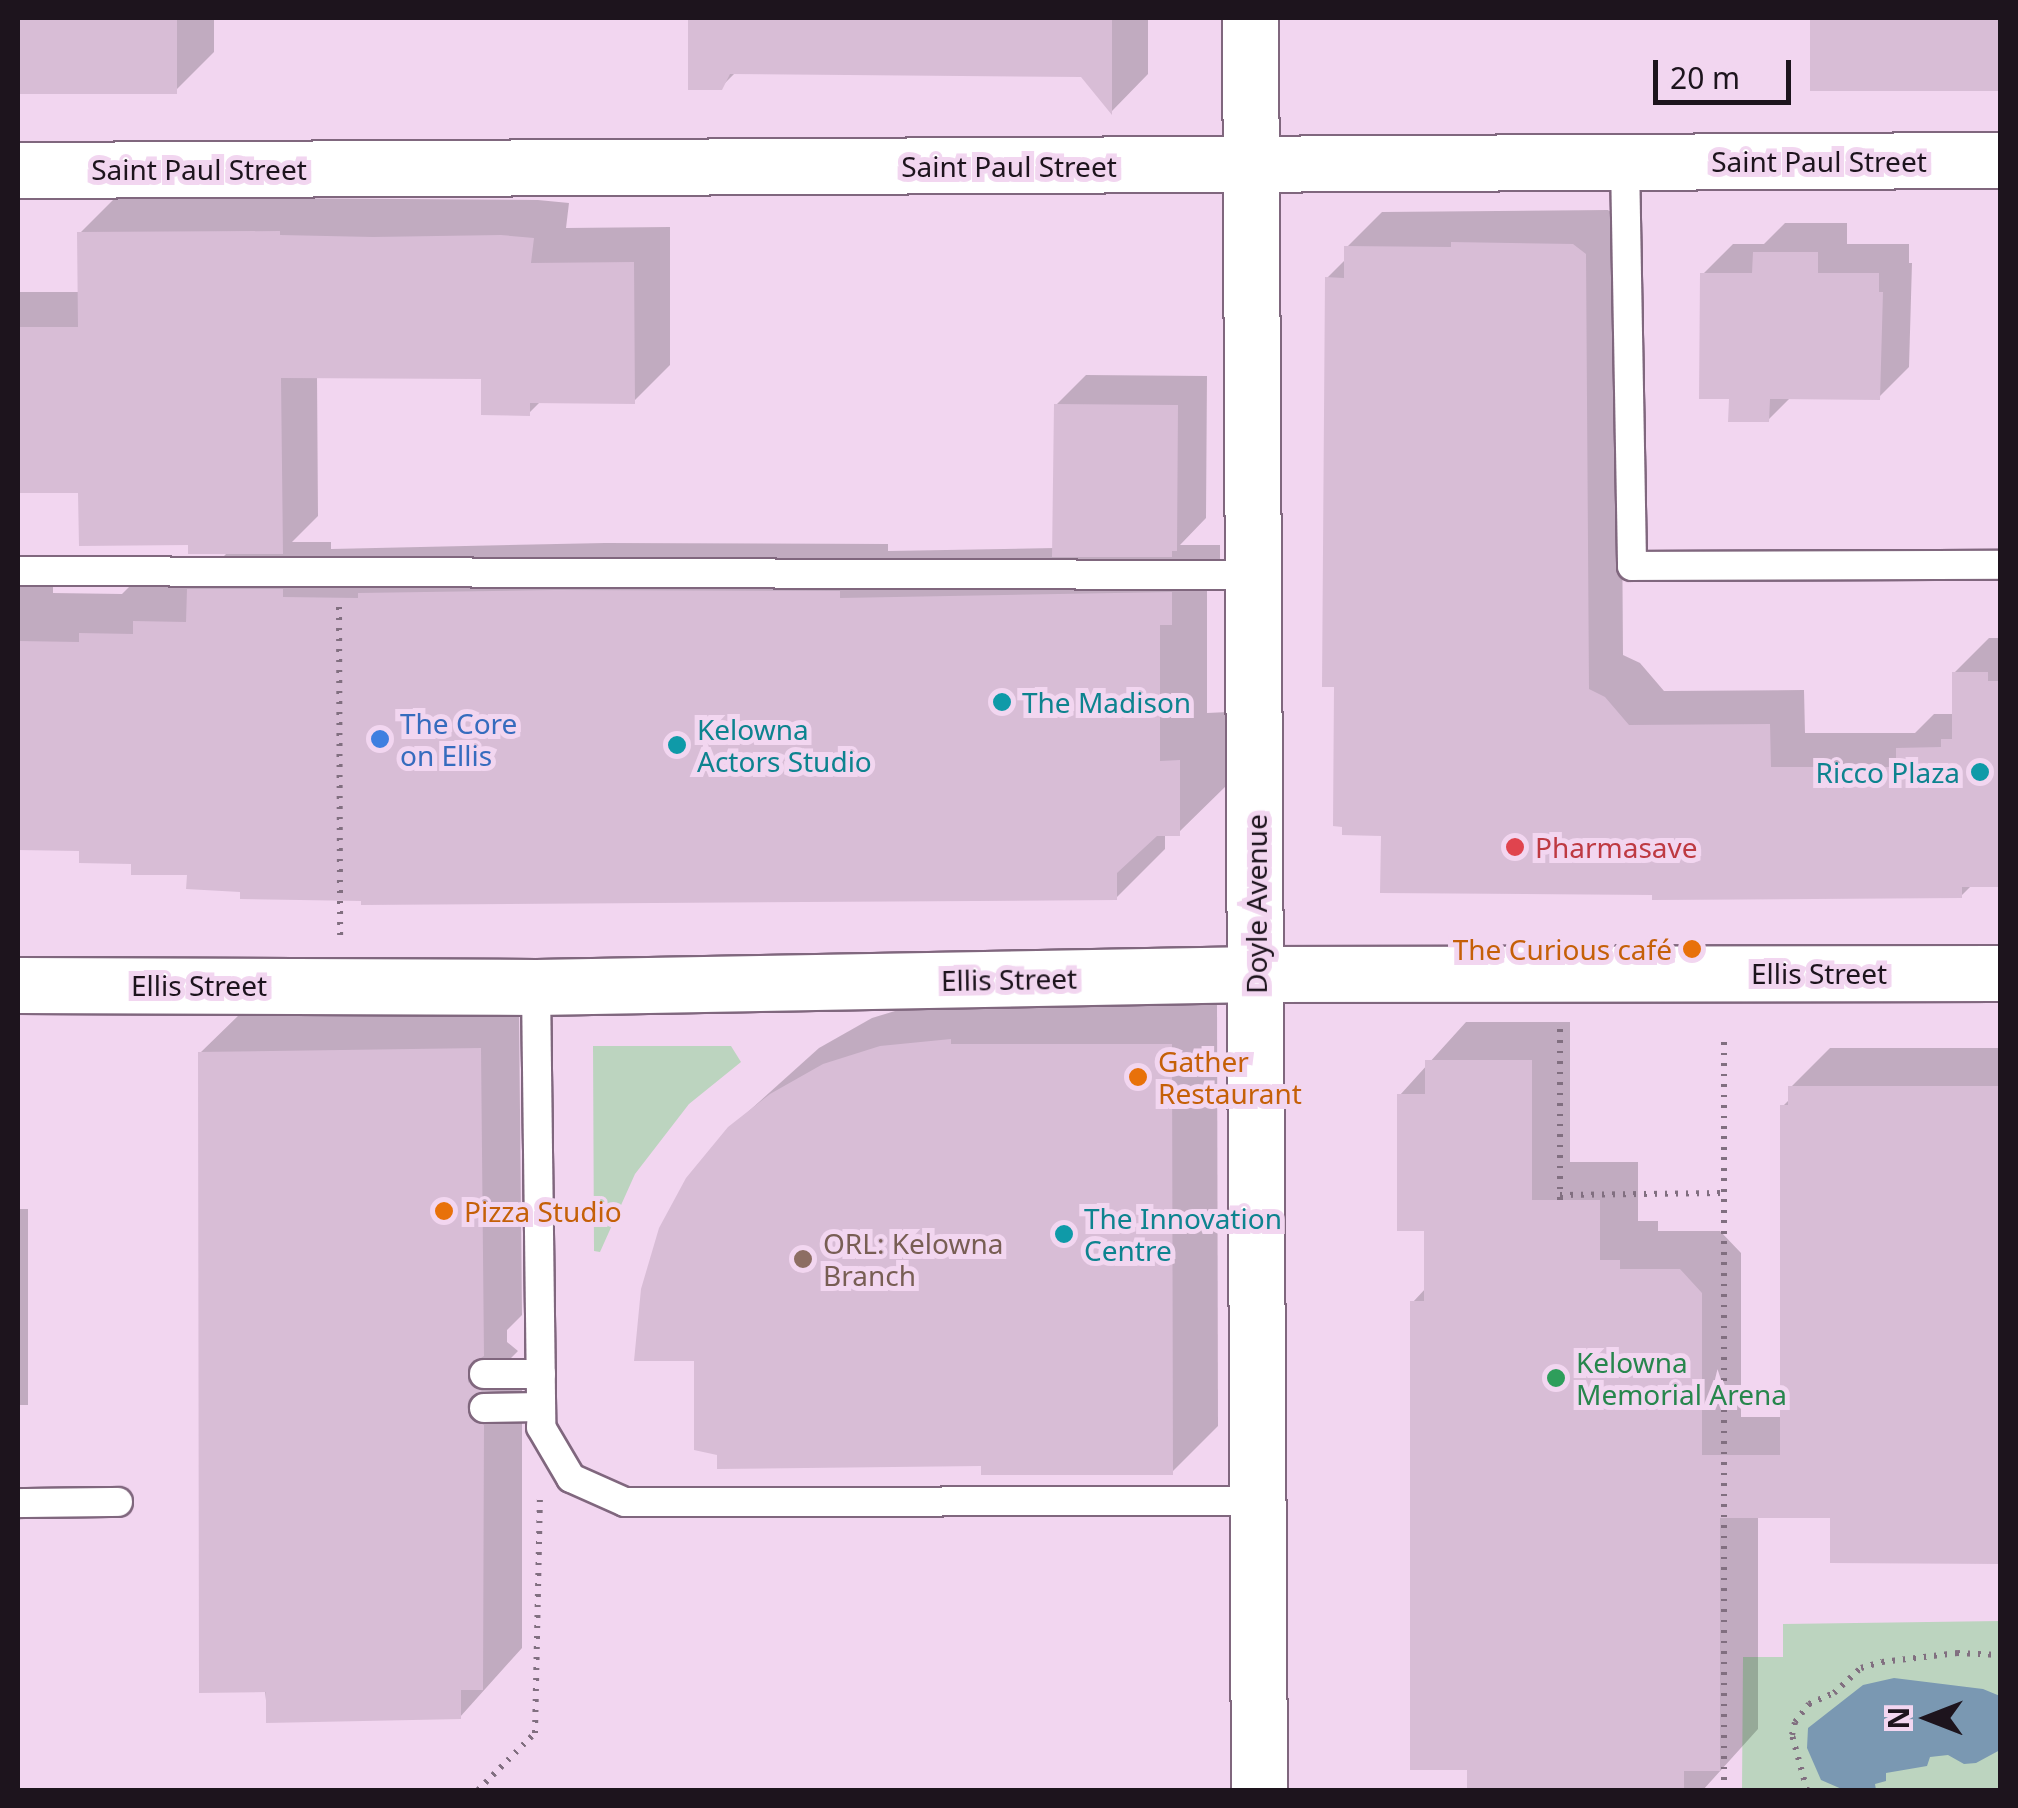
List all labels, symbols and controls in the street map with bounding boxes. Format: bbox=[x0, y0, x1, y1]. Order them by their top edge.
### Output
scale bar bbox=[1658, 40, 1796, 102]
text: 20 m bbox=[1670, 57, 1740, 98]
street label: Saint Paul Street bbox=[1711, 144, 1927, 178]
street label: Saint Paul Street bbox=[901, 149, 1117, 183]
street label: Saint Paul Street bbox=[91, 152, 307, 186]
place label: The Madison bbox=[1022, 685, 1191, 719]
marker: The Madison bbox=[991, 691, 1013, 713]
place label: The Core on Ellis bbox=[400, 706, 517, 772]
place label: Kelowna Actors Studio bbox=[697, 712, 872, 778]
marker: The Core on Ellis bbox=[369, 728, 391, 750]
marker: Kelowna Actors Studio bbox=[666, 734, 688, 756]
place label: Ricco Plaza bbox=[1816, 755, 1960, 789]
marker: Ricco Plaza bbox=[1969, 761, 1991, 783]
street label: Doyle Avenue bbox=[1239, 814, 1273, 994]
place label: Pharmasave bbox=[1535, 830, 1698, 864]
marker: Pharmasave bbox=[1504, 836, 1526, 858]
place label: The Curious café bbox=[1453, 932, 1672, 966]
marker: The Curious café bbox=[1681, 938, 1703, 960]
street label: Ellis Street bbox=[1751, 956, 1887, 990]
street label: Ellis Street bbox=[941, 961, 1077, 997]
street label: Ellis Street bbox=[131, 968, 267, 1002]
place label: Gather Restaurant bbox=[1158, 1044, 1302, 1110]
marker: Gather Restaurant bbox=[1127, 1066, 1149, 1088]
place label: Pizza Studio bbox=[464, 1194, 622, 1228]
marker: Pizza Studio bbox=[433, 1200, 455, 1222]
place label: The Innovation Centre bbox=[1084, 1201, 1282, 1267]
marker: The Innovation Centre bbox=[1053, 1223, 1075, 1245]
place label: ORL: Kelowna Branch bbox=[823, 1226, 1003, 1292]
marker: ORL: Kelowna Branch bbox=[792, 1248, 814, 1270]
place label: Kelowna Memorial Arena bbox=[1576, 1345, 1787, 1411]
marker: Kelowna Memorial Arena bbox=[1545, 1367, 1567, 1389]
north arrow bbox=[1878, 1668, 1978, 1768]
text: N bbox=[1879, 1707, 1917, 1729]

